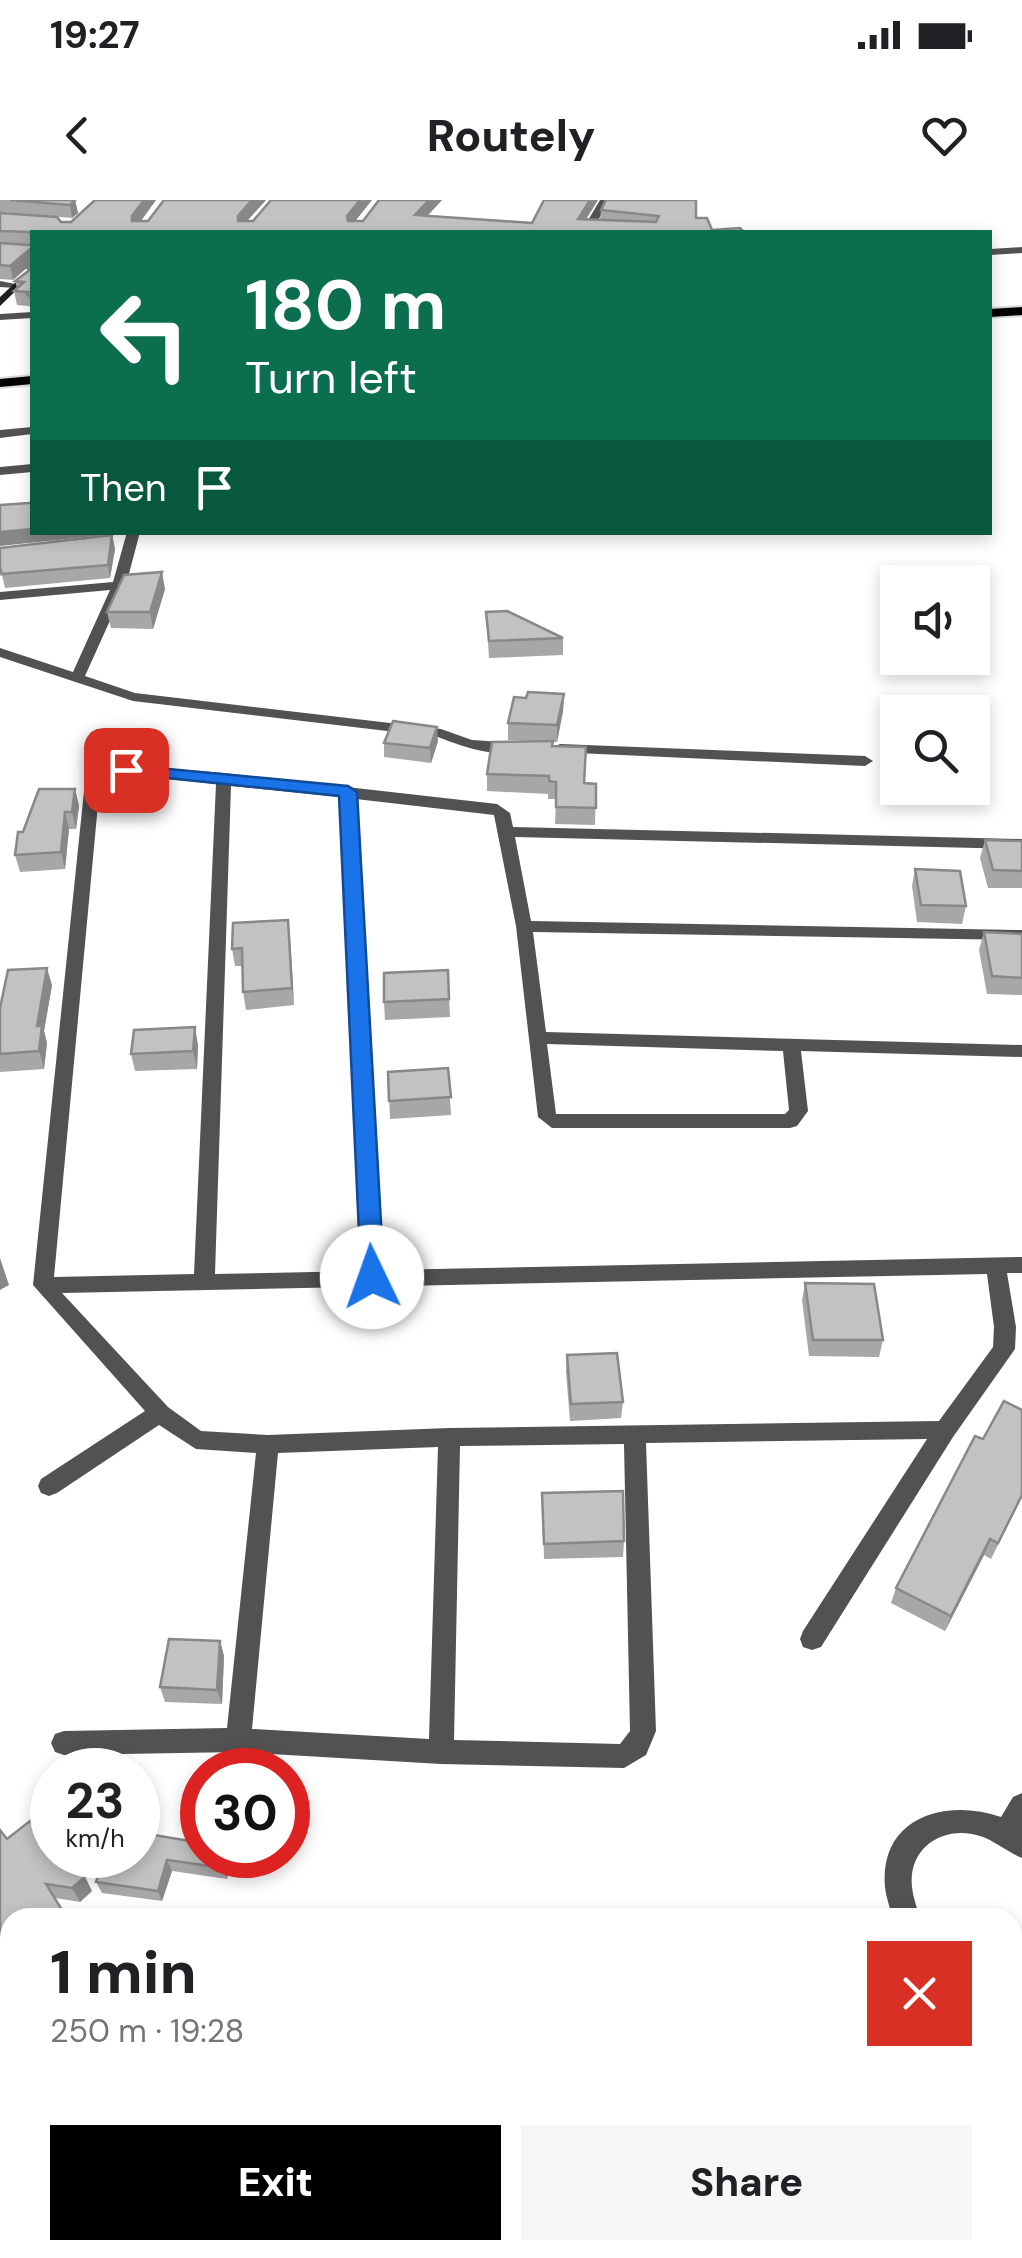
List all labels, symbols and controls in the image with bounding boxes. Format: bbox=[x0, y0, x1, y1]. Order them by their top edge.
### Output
text: 19:27 bbox=[50, 10, 140, 60]
text: Routely bbox=[427, 106, 595, 165]
icon: back bbox=[50, 108, 105, 163]
icon: heart bbox=[917, 108, 972, 163]
text: 180 m bbox=[245, 260, 446, 351]
icon: left bbox=[80, 270, 210, 400]
text: Turn left bbox=[245, 348, 417, 407]
icon: arrive bbox=[187, 460, 242, 515]
text: Then bbox=[80, 463, 167, 513]
map controls bbox=[880, 565, 990, 805]
button: sound bbox=[880, 565, 990, 675]
button: search bbox=[880, 695, 990, 805]
pin bbox=[84, 728, 169, 813]
icon: arrive bbox=[99, 743, 154, 798]
position arrow bbox=[320, 1225, 424, 1329]
speed limit sign: 30 bbox=[180, 1748, 310, 1878]
text: 23 bbox=[66, 1768, 125, 1834]
text: km/h bbox=[65, 1822, 125, 1855]
text: 1 min bbox=[50, 1933, 197, 2012]
button: close bbox=[867, 1941, 972, 2046]
text: 250 m · 19:28 bbox=[50, 2010, 244, 2052]
button: Exit bbox=[50, 2125, 501, 2240]
button: Share bbox=[521, 2125, 972, 2240]

